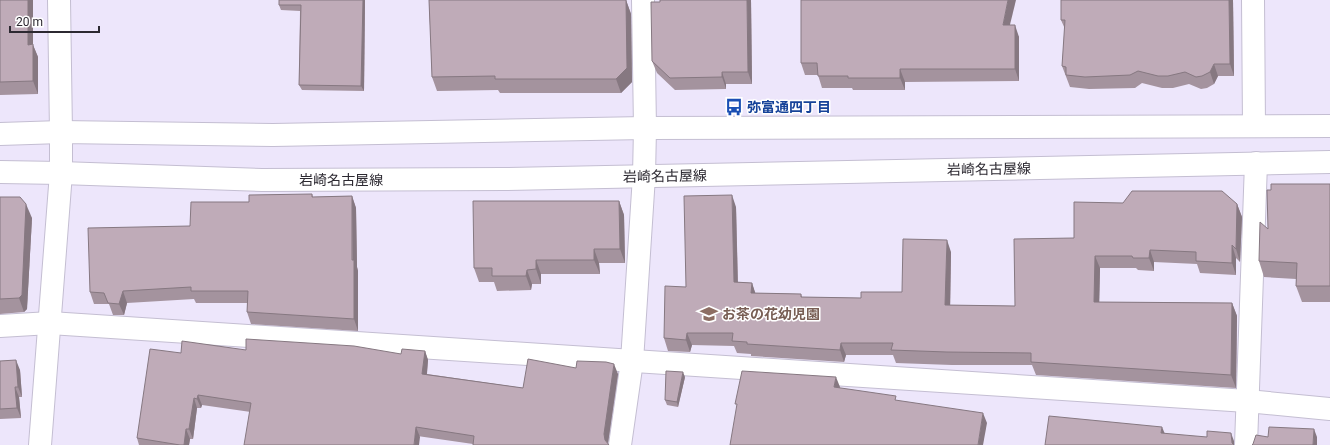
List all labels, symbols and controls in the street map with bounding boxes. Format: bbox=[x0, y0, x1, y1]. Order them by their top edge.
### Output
scale bar bbox=[10, 8, 99, 34]
text: 20 m bbox=[16, 15, 43, 29]
bus stop icon: 弥富通四丁目 bbox=[724, 97, 744, 117]
place label: 弥富通四丁目 bbox=[747, 99, 831, 115]
street label: 岩崎名古屋線 bbox=[947, 160, 1031, 178]
street label: 岩崎名古屋線 bbox=[623, 167, 707, 185]
street label: 岩崎名古屋線 bbox=[299, 172, 383, 188]
school or university icon: お茶の花幼児園 bbox=[699, 304, 719, 324]
place label: お茶の花幼児園 bbox=[722, 306, 820, 322]

